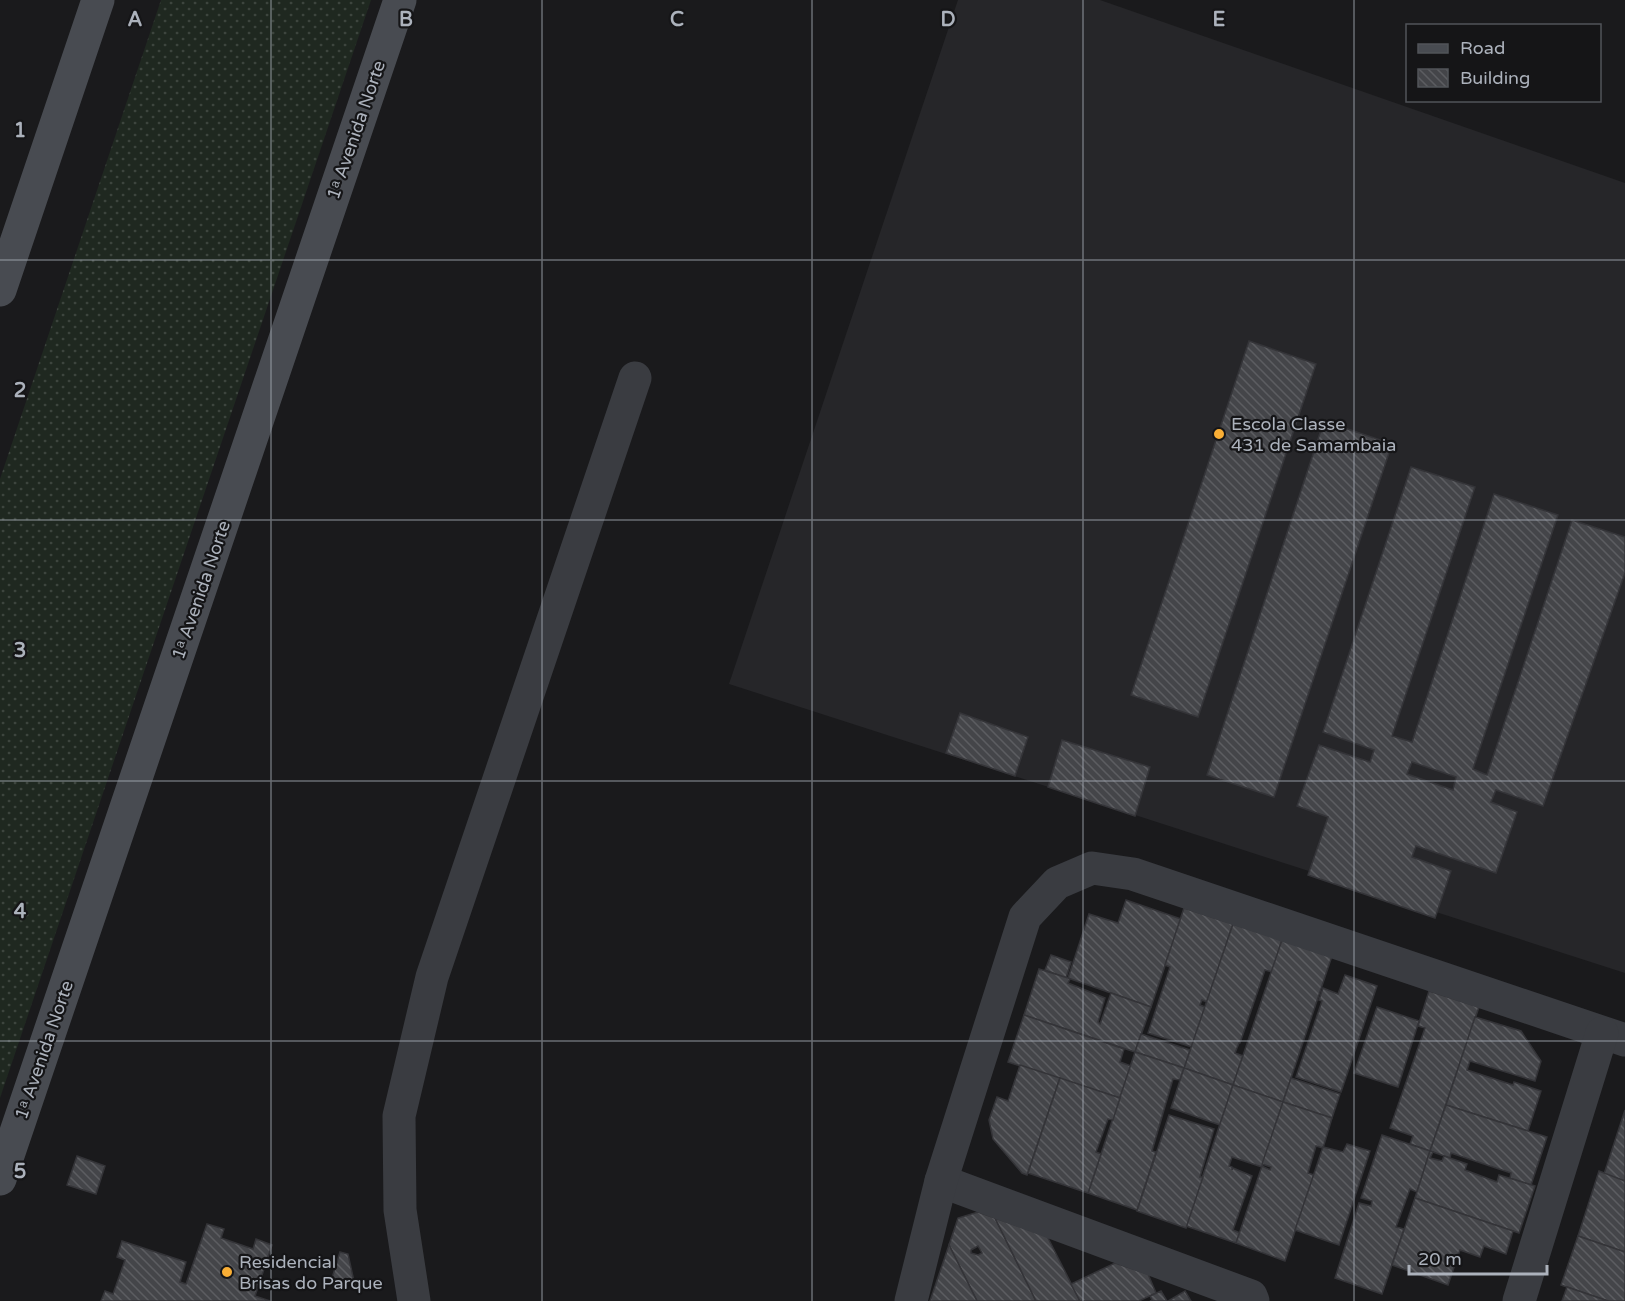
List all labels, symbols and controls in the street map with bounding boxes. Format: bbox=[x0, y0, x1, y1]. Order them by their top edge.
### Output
text: A bbox=[128, 8, 143, 32]
text: B bbox=[399, 8, 413, 32]
text: C bbox=[670, 8, 684, 32]
text: D bbox=[940, 8, 956, 32]
text: E bbox=[1213, 8, 1226, 32]
legend bbox=[1406, 24, 1601, 102]
text: Road bbox=[1460, 37, 1505, 59]
street label: 1ᵃ Avenida Norte bbox=[322, 58, 390, 202]
text: Building bbox=[1460, 67, 1530, 89]
text: 1 bbox=[14, 119, 26, 143]
text: 2 bbox=[14, 379, 26, 403]
place label: Escola Classe 431 de Samambaia bbox=[1231, 413, 1396, 456]
marker: Escola Classe 431 de Samambaia bbox=[1212, 427, 1226, 441]
street label: 1ᵃ Avenida Norte bbox=[167, 518, 235, 662]
text: 3 bbox=[14, 639, 26, 663]
text: 4 bbox=[14, 900, 27, 924]
street label: 1ᵃ Avenida Norte bbox=[10, 978, 78, 1122]
text: 5 bbox=[14, 1160, 26, 1184]
scale bar bbox=[1409, 1238, 1547, 1276]
text: 20 m bbox=[1418, 1248, 1462, 1270]
place label: Residencial Brisas do Parque bbox=[239, 1251, 383, 1294]
marker: Residencial Brisas do Parque bbox=[220, 1265, 234, 1279]

